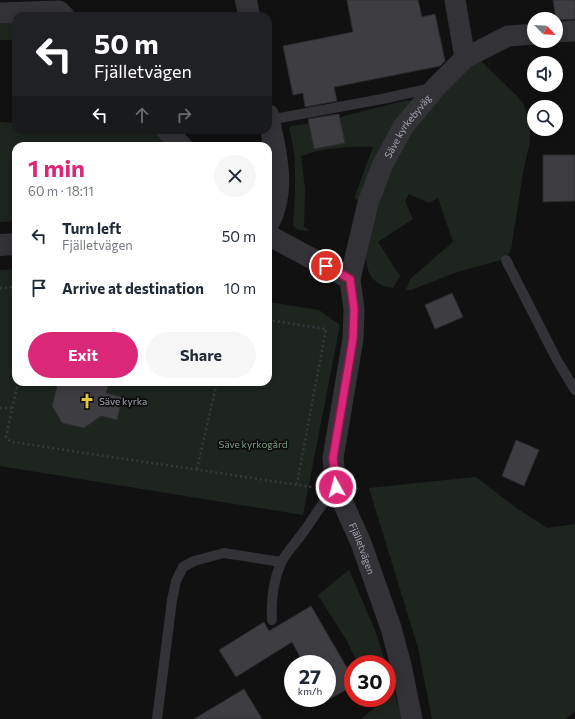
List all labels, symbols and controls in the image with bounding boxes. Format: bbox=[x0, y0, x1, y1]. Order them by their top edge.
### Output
north arrow bbox=[527, 12, 563, 48]
map controls bbox=[527, 12, 563, 136]
text: 50 m bbox=[94, 26, 159, 60]
icon: left bbox=[28, 28, 80, 80]
button: sound bbox=[527, 56, 563, 92]
text: Fjälletvägen bbox=[94, 60, 192, 82]
street label: Säve kyrkebyväg bbox=[381, 92, 434, 160]
button: search bbox=[527, 100, 563, 136]
icon: left bbox=[89, 104, 111, 126]
icon: ahead bbox=[131, 104, 153, 126]
icon: right bbox=[173, 104, 195, 126]
text: 1 min bbox=[28, 153, 85, 182]
button: close bbox=[214, 155, 256, 197]
text: 60 m · 18:11 bbox=[28, 183, 94, 199]
text: Turn left bbox=[62, 219, 121, 237]
icon: left bbox=[28, 225, 50, 247]
text: 50 m bbox=[222, 227, 256, 245]
text: Fjälletvägen bbox=[62, 237, 133, 253]
pin bbox=[309, 249, 343, 283]
icon: arrive bbox=[315, 255, 337, 277]
icon: arrive bbox=[28, 277, 50, 299]
text: Arrive at destination bbox=[62, 279, 204, 297]
text: 10 m bbox=[224, 279, 256, 297]
button: Exit bbox=[28, 332, 138, 378]
button: Share bbox=[146, 332, 256, 378]
church icon: Säve kyrka bbox=[78, 392, 96, 410]
place label: Säve kyrka bbox=[99, 395, 147, 407]
park label: Säve kyrkogård bbox=[219, 438, 288, 450]
position arrow bbox=[315, 466, 357, 508]
street label: Fjälletvägen bbox=[347, 521, 378, 576]
speed limit sign: 30 bbox=[344, 655, 396, 707]
text: 27 bbox=[299, 664, 321, 688]
text: km/h bbox=[298, 685, 322, 697]

